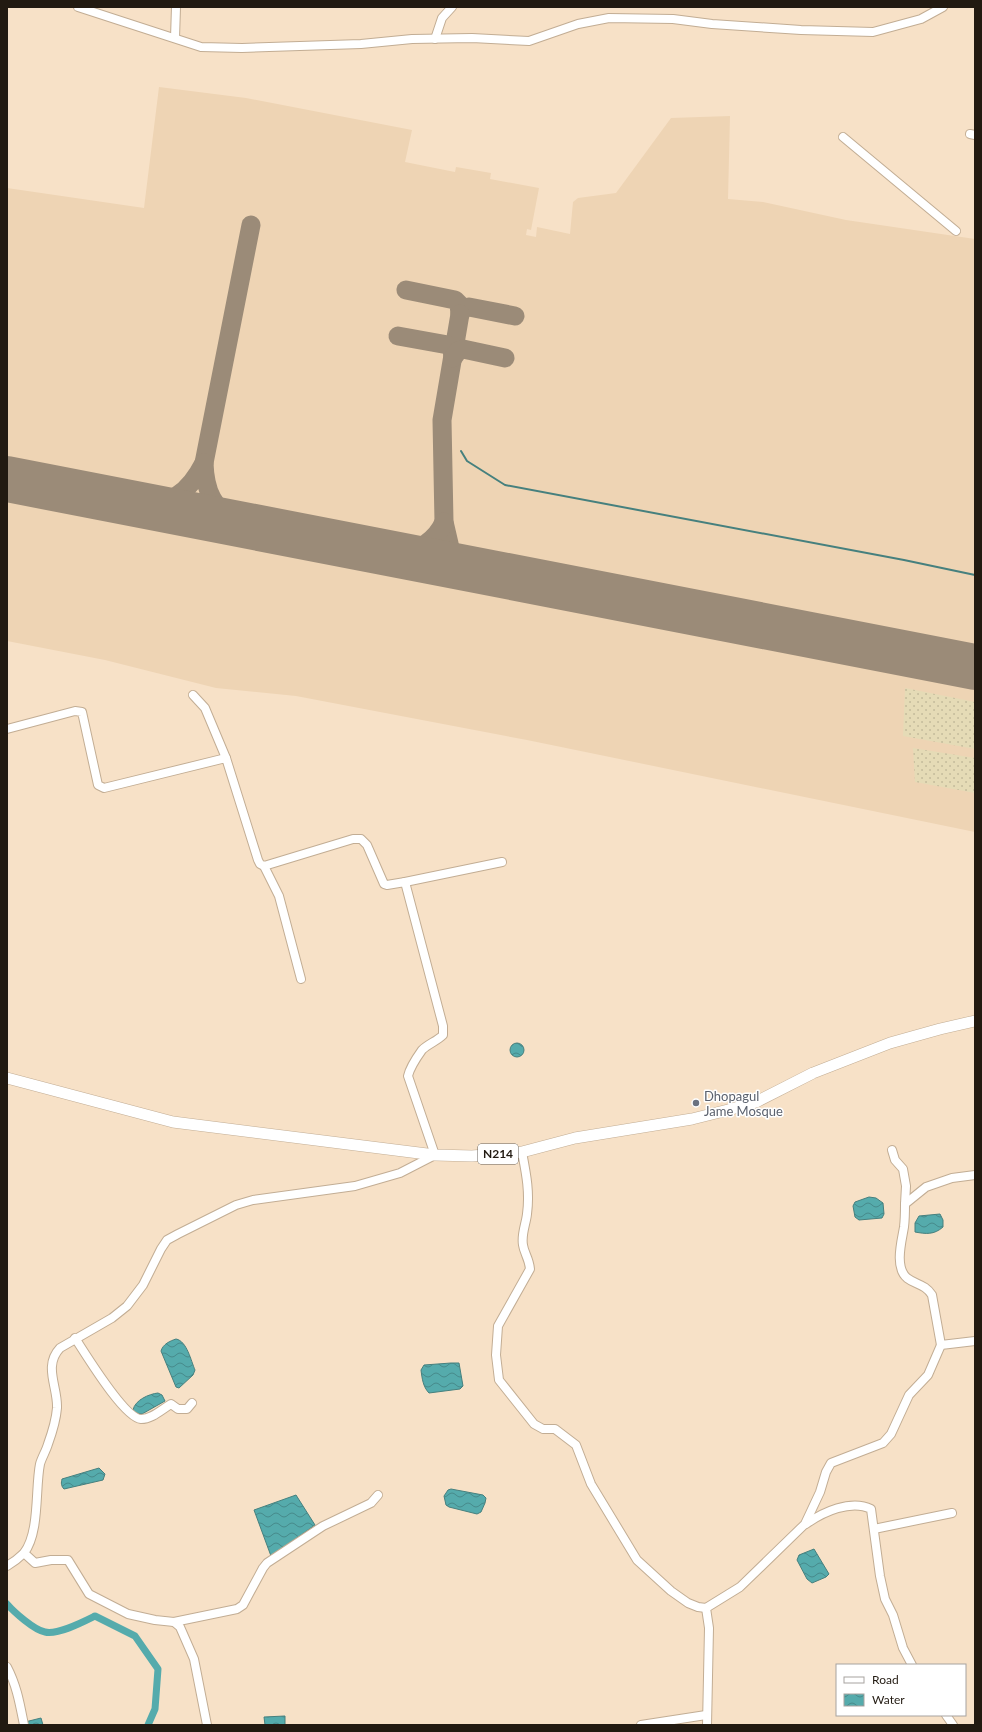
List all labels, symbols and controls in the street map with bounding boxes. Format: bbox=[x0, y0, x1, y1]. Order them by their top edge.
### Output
place label: Dhopagul Jame Mosque bbox=[704, 1088, 783, 1119]
marker: Dhopagul Jame Mosque bbox=[691, 1098, 701, 1108]
road number: N214 bbox=[478, 1144, 518, 1164]
legend bbox=[836, 1664, 966, 1716]
text: Road bbox=[872, 1672, 899, 1687]
text: Water bbox=[872, 1692, 905, 1707]

